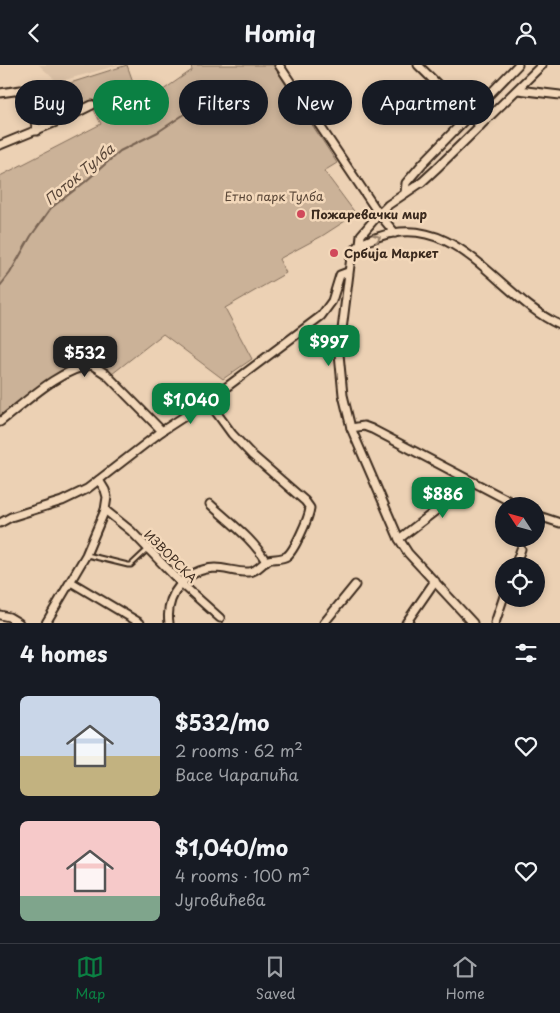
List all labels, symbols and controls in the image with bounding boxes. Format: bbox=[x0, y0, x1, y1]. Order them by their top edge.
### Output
text: Homiq bbox=[245, 16, 315, 49]
icon: back bbox=[20, 19, 48, 47]
icon: person bbox=[512, 19, 540, 47]
chip: Buy bbox=[15, 80, 83, 125]
chip: Rent bbox=[93, 80, 169, 125]
chip: Filters bbox=[179, 80, 268, 125]
chip: New bbox=[278, 80, 352, 125]
chip: Apartment bbox=[362, 80, 494, 125]
water label: Поток Тулба bbox=[39, 138, 120, 210]
park label: Етно парк Тулба bbox=[225, 187, 324, 205]
place label: Пожаревачки мир bbox=[311, 205, 428, 223]
marker: Пожаревачки мир bbox=[295, 208, 307, 220]
one-way arrow bbox=[372, 234, 381, 244]
place label: Србија Маркет bbox=[344, 244, 439, 262]
marker: Србија Маркет bbox=[328, 247, 340, 259]
pin: $997 bbox=[299, 325, 359, 367]
text: $997 bbox=[310, 329, 348, 353]
pin: $532 bbox=[55, 335, 115, 378]
text: $532 bbox=[64, 340, 106, 364]
pin: $1,040 bbox=[150, 383, 232, 425]
text: $1,040 bbox=[163, 387, 219, 411]
pin: $886 bbox=[413, 477, 473, 519]
text: $886 bbox=[423, 481, 463, 505]
north arrow bbox=[495, 497, 545, 547]
map controls bbox=[495, 497, 545, 607]
street label: ИЗВОРСКА bbox=[141, 526, 201, 586]
button: locate bbox=[495, 557, 545, 607]
text: 4 homes bbox=[20, 637, 107, 669]
icon: filters bbox=[512, 639, 540, 667]
text: $532/mo bbox=[175, 706, 269, 738]
icon: home bbox=[60, 716, 120, 776]
icon: heart bbox=[512, 732, 540, 760]
text: 2 rooms · 62 m² bbox=[175, 738, 303, 762]
text: Васе Чарапића bbox=[175, 762, 298, 786]
text: $1,040/mo bbox=[175, 831, 288, 863]
icon: home bbox=[60, 841, 120, 901]
icon: heart bbox=[512, 857, 540, 885]
text: 4 rooms · 100 m² bbox=[175, 863, 310, 887]
text: Југовићева bbox=[175, 887, 265, 911]
tab: Map bbox=[75, 953, 105, 1004]
tab: Saved bbox=[256, 953, 295, 1004]
tab: Home bbox=[446, 953, 485, 1004]

